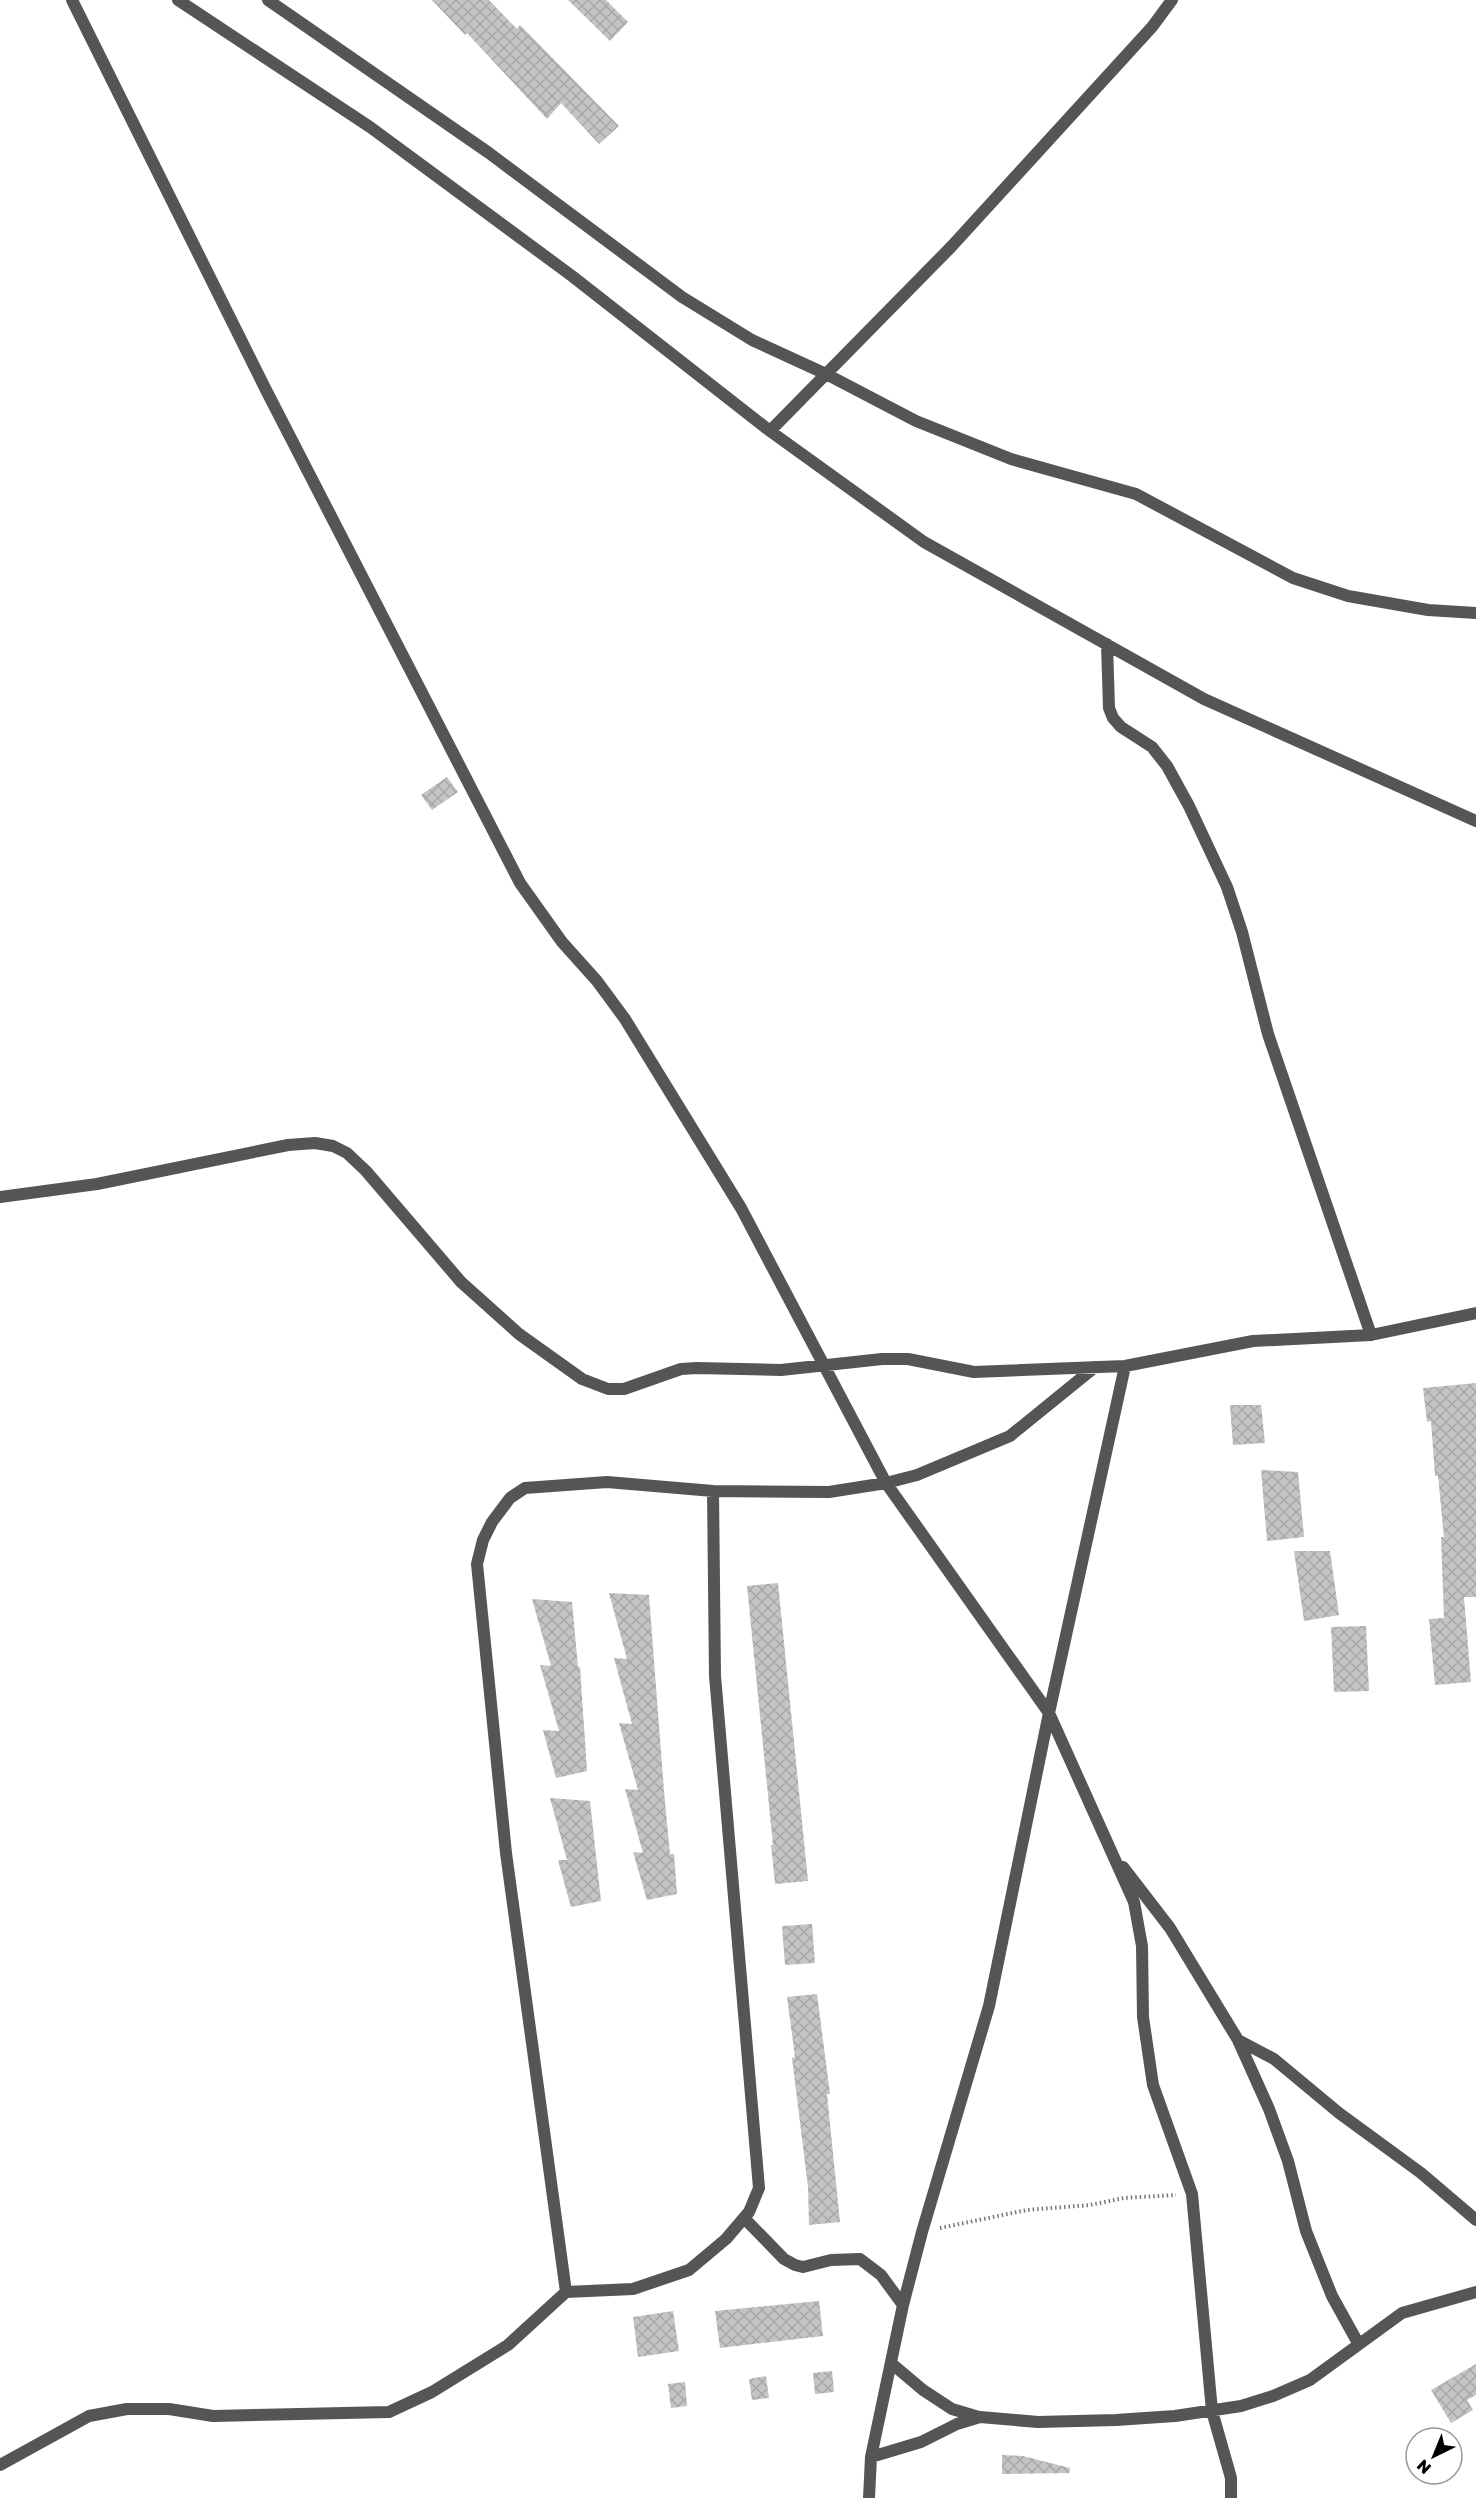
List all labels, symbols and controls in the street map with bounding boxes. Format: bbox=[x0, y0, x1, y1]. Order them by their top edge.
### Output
north arrow bbox=[1404, 2426, 1464, 2486]
text: N bbox=[1412, 2456, 1435, 2478]

